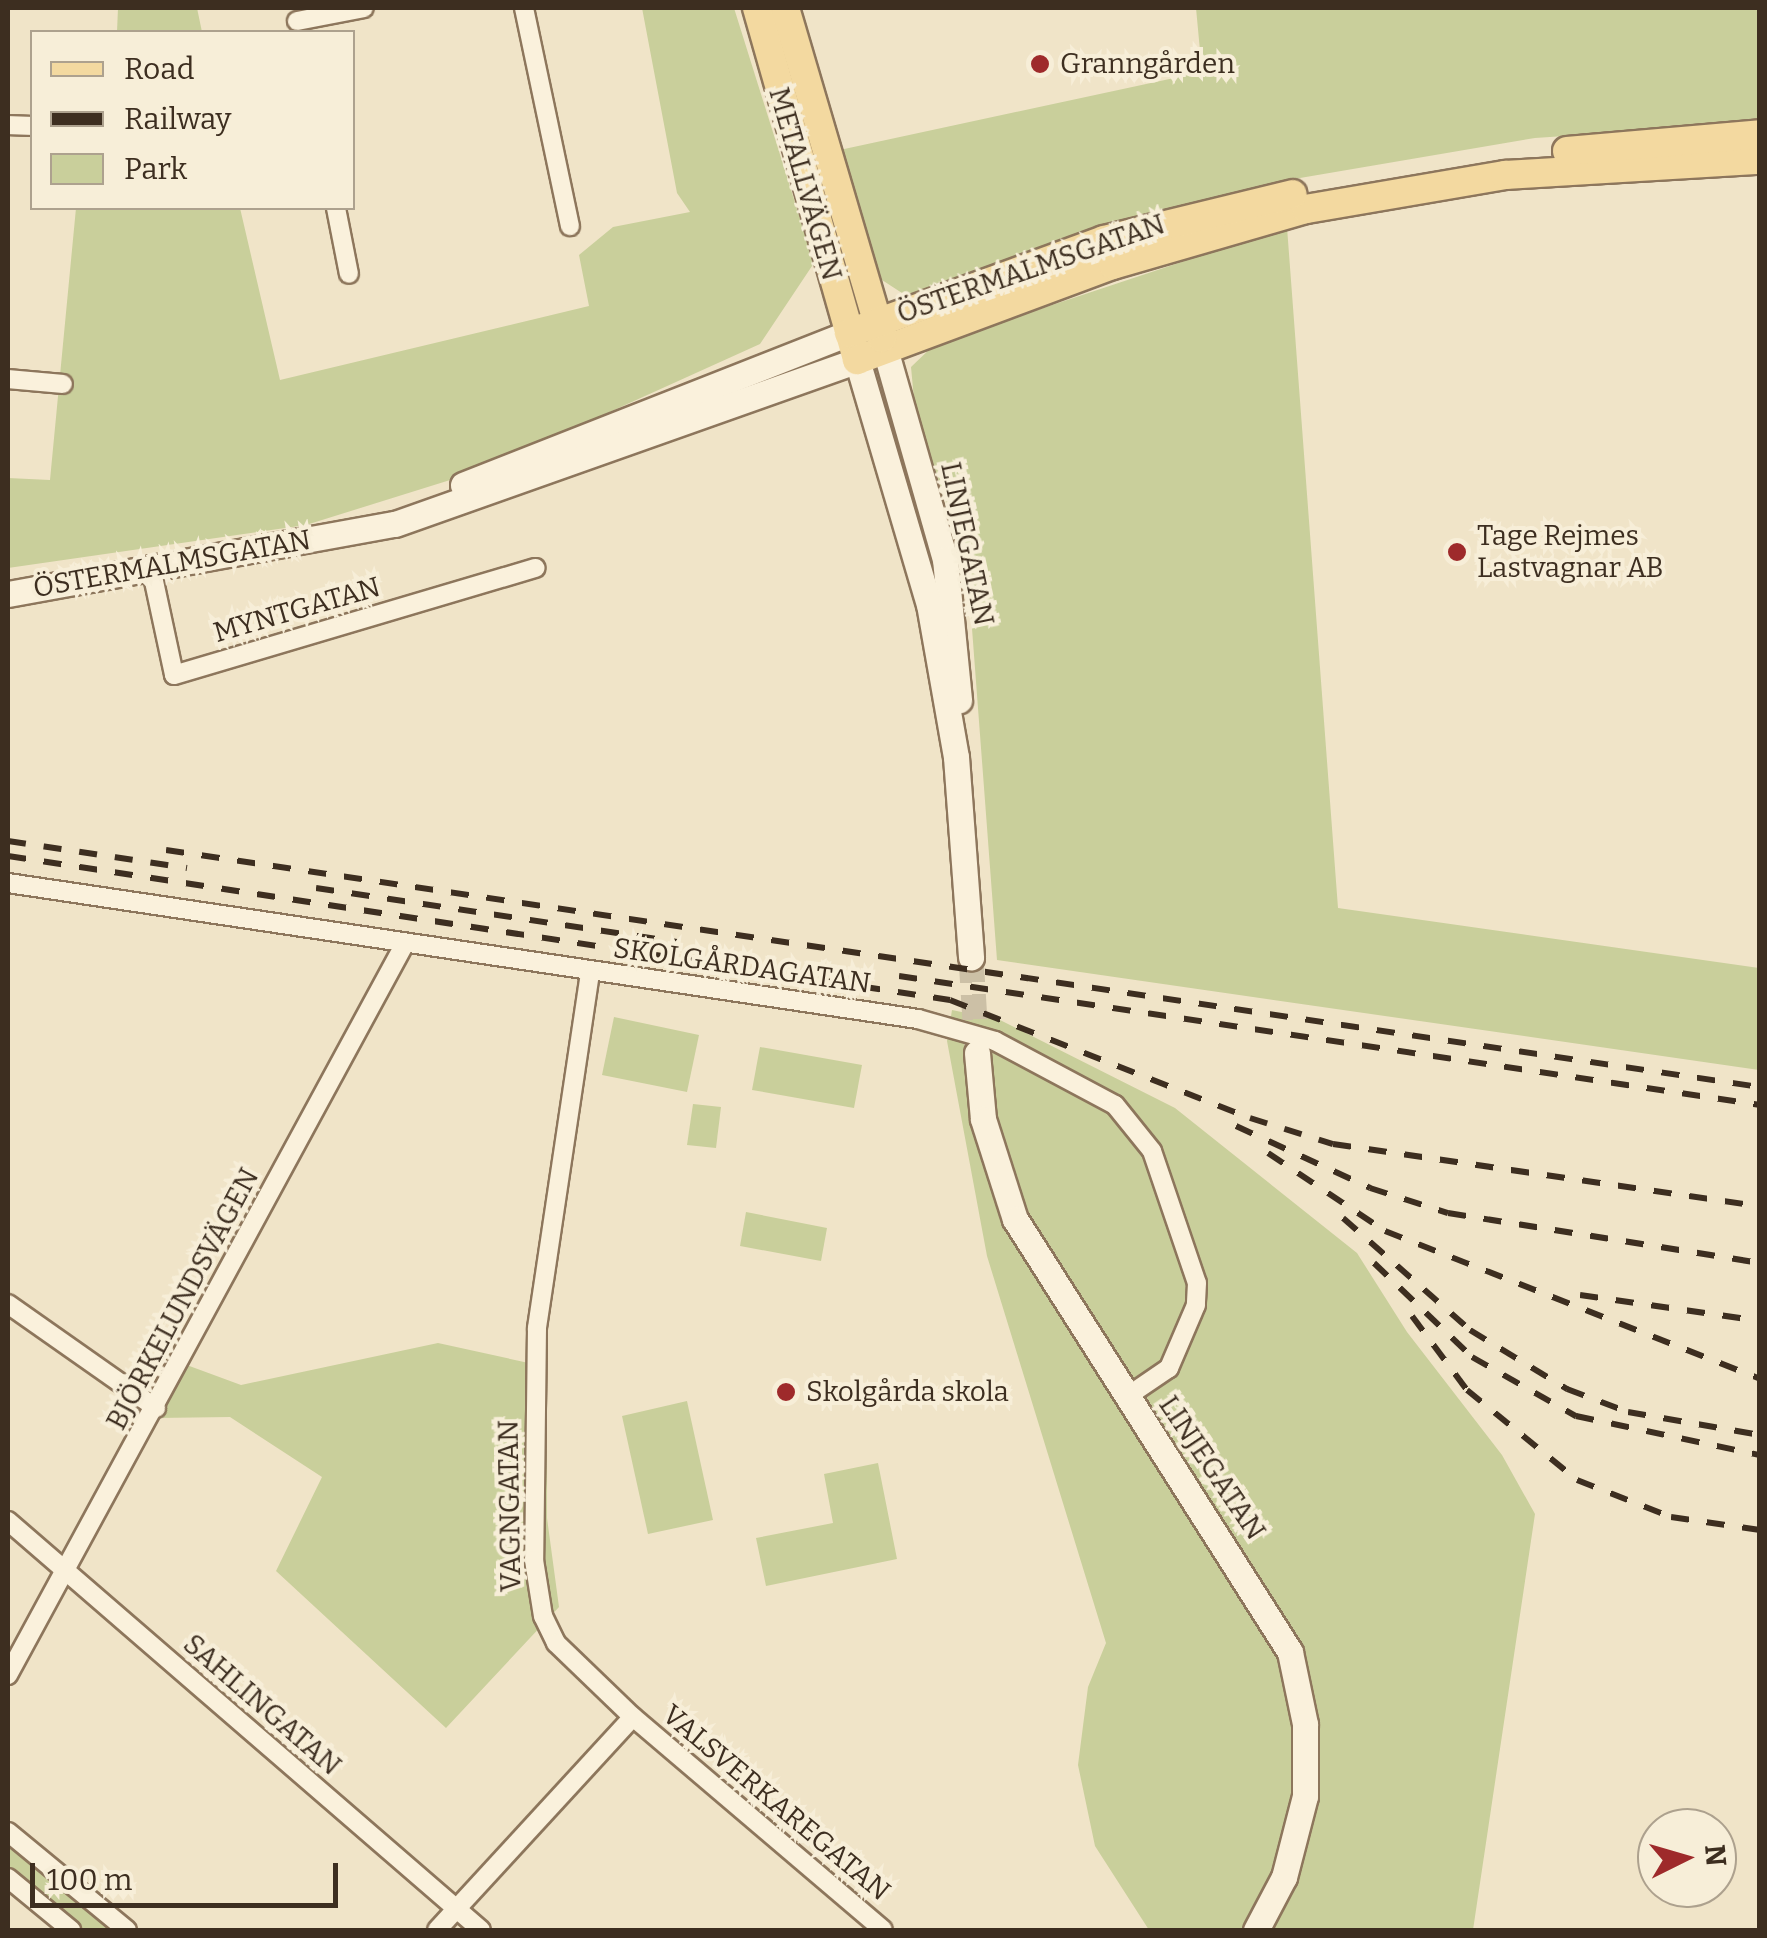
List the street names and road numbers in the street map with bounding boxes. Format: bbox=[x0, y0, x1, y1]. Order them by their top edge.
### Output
street label: METALLVÄGEN bbox=[761, 84, 849, 284]
street label: ÖSTERMALMSGATAN bbox=[893, 207, 1169, 331]
street label: LINJEGATAN bbox=[933, 459, 1001, 629]
street label: ÖSTERMALMSGATAN bbox=[31, 523, 313, 605]
street label: MYNTGATAN bbox=[210, 570, 384, 650]
street label: SKOLGÅRDAGATAN bbox=[611, 931, 873, 1001]
street label: BJÖRKELUNDSVÄGEN bbox=[100, 1162, 266, 1436]
street label: LINJEGATAN bbox=[1152, 1390, 1272, 1546]
street label: VAGNGATAN bbox=[492, 1420, 528, 1592]
street label: SAHLINGATAN bbox=[176, 1627, 348, 1783]
street label: VALSVERKAREGATAN bbox=[655, 1698, 897, 1908]

